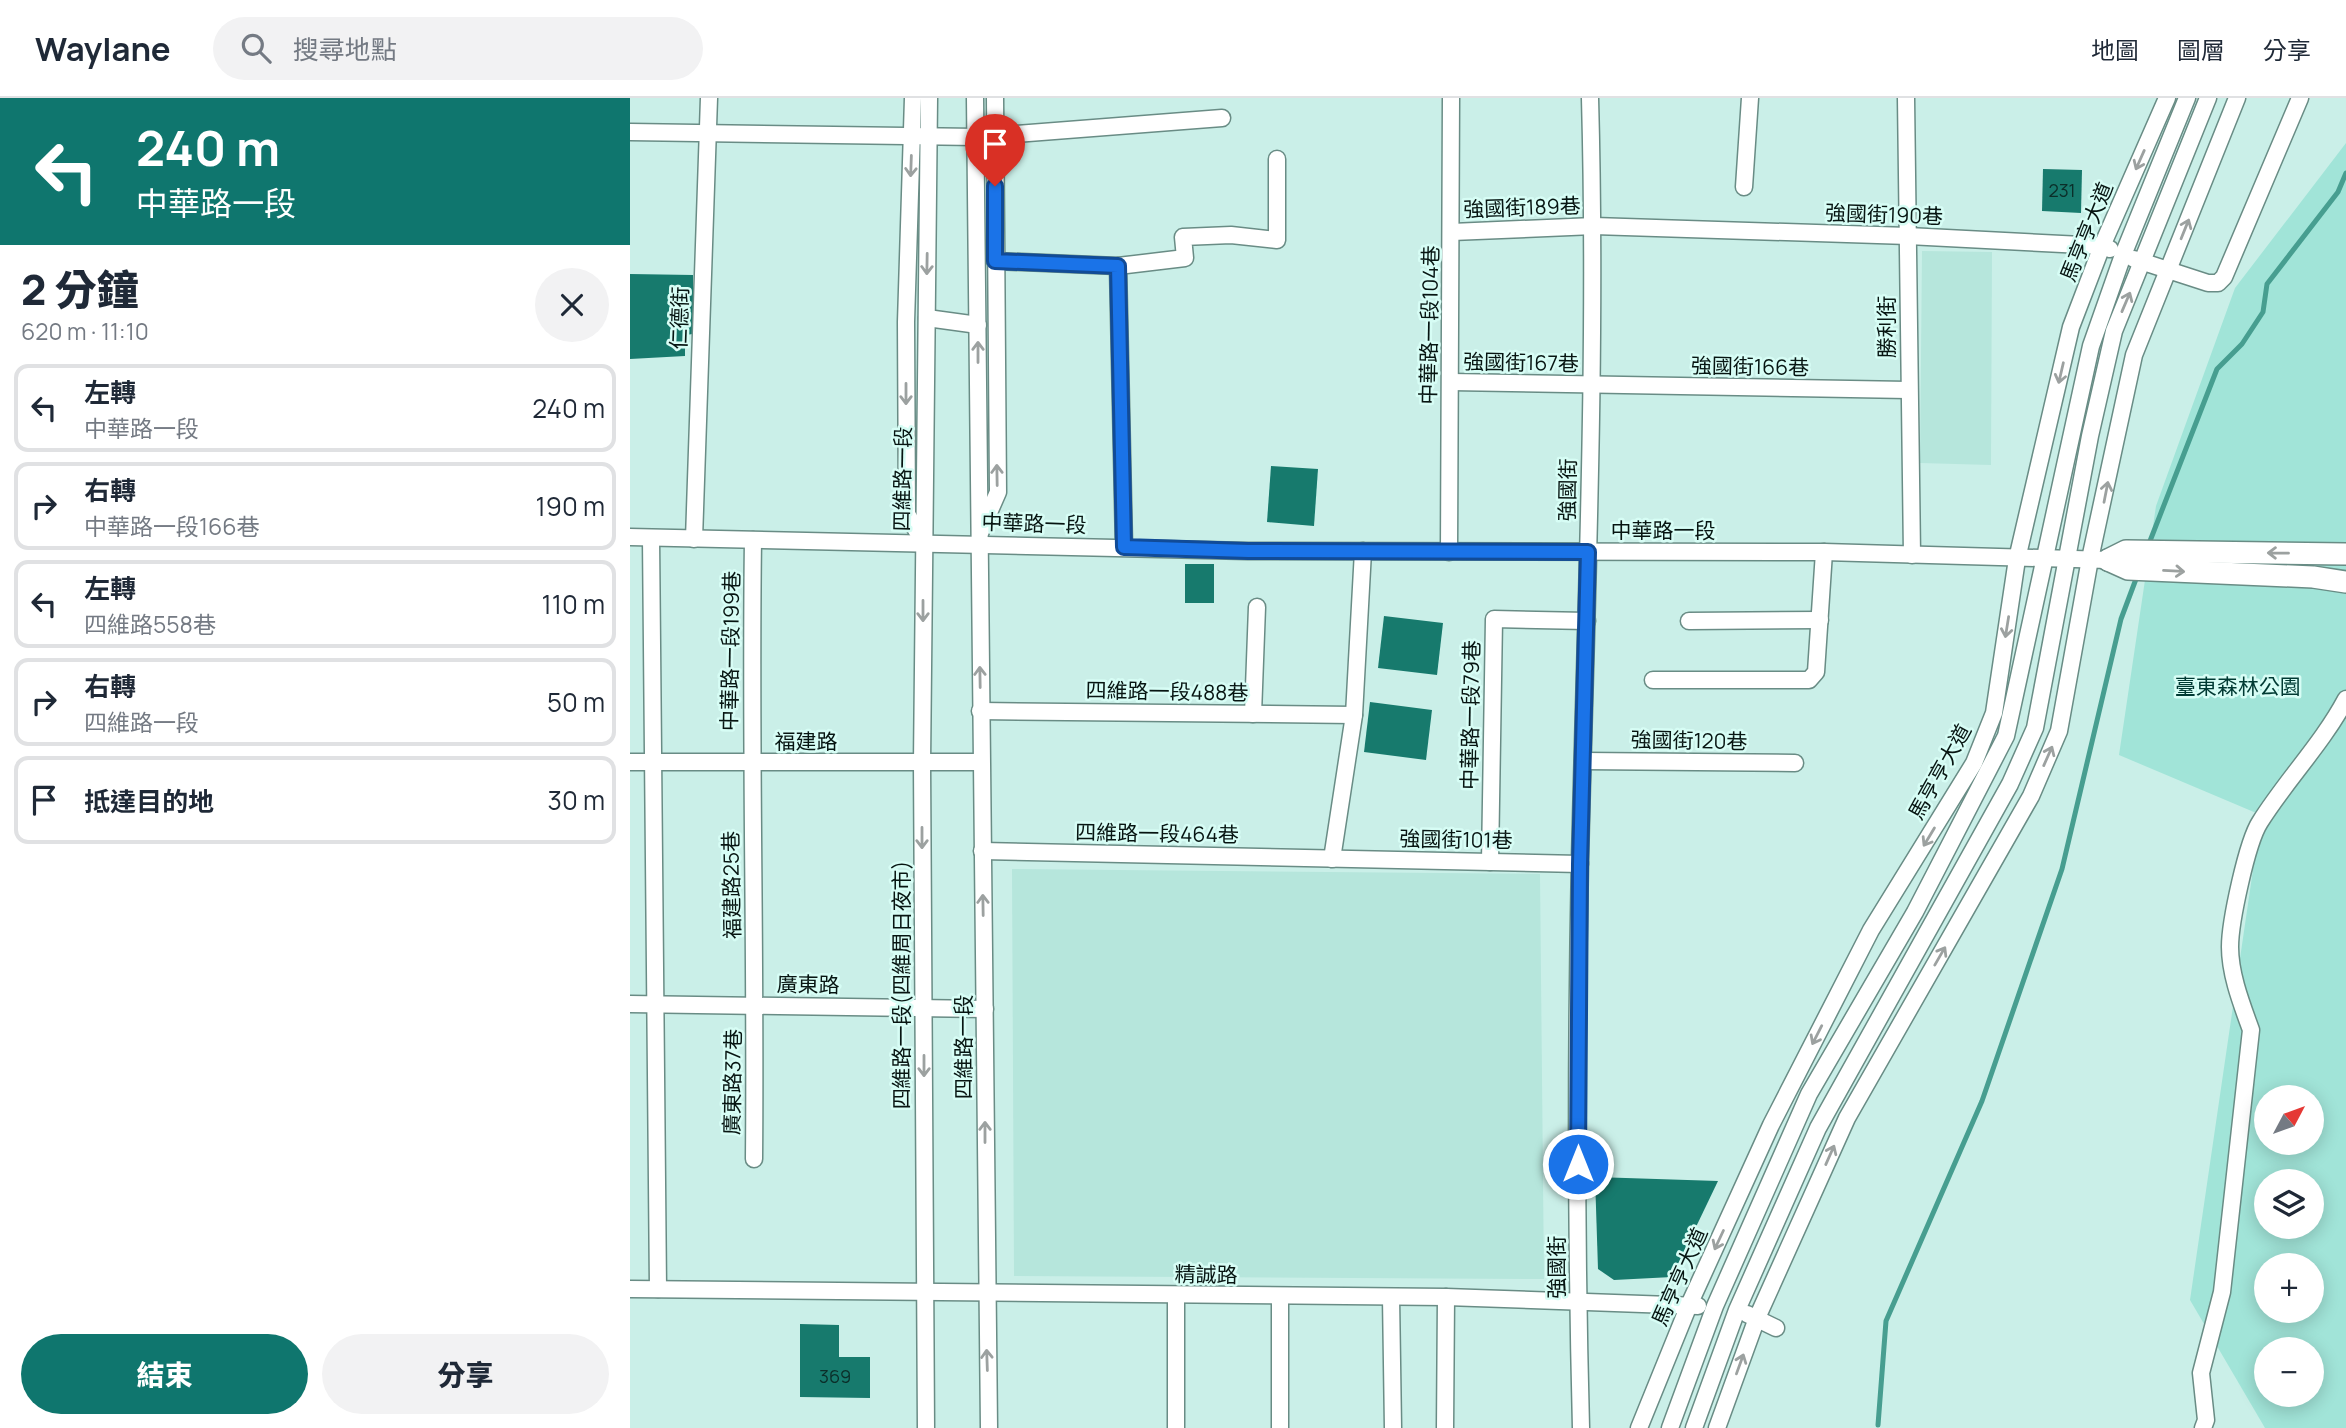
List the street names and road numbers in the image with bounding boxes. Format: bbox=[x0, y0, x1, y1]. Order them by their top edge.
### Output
street label: 馬亨亨大道 bbox=[2053, 178, 2119, 286]
street label: 強國街189巷 bbox=[1463, 191, 1581, 223]
street label: 強國街190巷 bbox=[1825, 198, 1944, 230]
street label: 中華路一段104巷 bbox=[1414, 245, 1444, 405]
street label: 仁德街 bbox=[664, 286, 694, 350]
street label: 勝利街 bbox=[1872, 296, 1900, 359]
street label: 強國街167巷 bbox=[1463, 347, 1579, 377]
street label: 強國街166巷 bbox=[1691, 351, 1809, 381]
street label: 四維路一段 bbox=[887, 426, 917, 532]
street label: 強國街 bbox=[1552, 458, 1582, 522]
street label: 中華路一段 bbox=[981, 507, 1087, 539]
street label: 中華路一段 bbox=[1611, 516, 1716, 544]
street label: 中華路一段199巷 bbox=[715, 571, 745, 731]
street label: 中華路一段79巷 bbox=[1455, 640, 1485, 790]
street label: 四維路一段488巷 bbox=[1085, 676, 1249, 706]
street label: 馬亨亨大道 bbox=[1901, 719, 1977, 824]
street label: 強國街120巷 bbox=[1630, 725, 1748, 755]
street label: 福建路 bbox=[775, 727, 838, 755]
street label: 四維路一段464巷 bbox=[1075, 818, 1239, 848]
street label: 強國街101巷 bbox=[1399, 824, 1513, 854]
street label: 福建路25巷 bbox=[716, 831, 746, 939]
street label: 四維路一段(四維周日夜市) bbox=[887, 861, 915, 1109]
street label: 廣東路 bbox=[776, 969, 840, 999]
street label: 四維路一段 bbox=[949, 995, 977, 1100]
street label: 廣東路37巷 bbox=[717, 1029, 747, 1135]
street label: 馬亨亨大道 bbox=[1645, 1223, 1713, 1330]
street label: 強國街 bbox=[1542, 1236, 1570, 1299]
street label: 精誠路 bbox=[1174, 1259, 1238, 1289]

